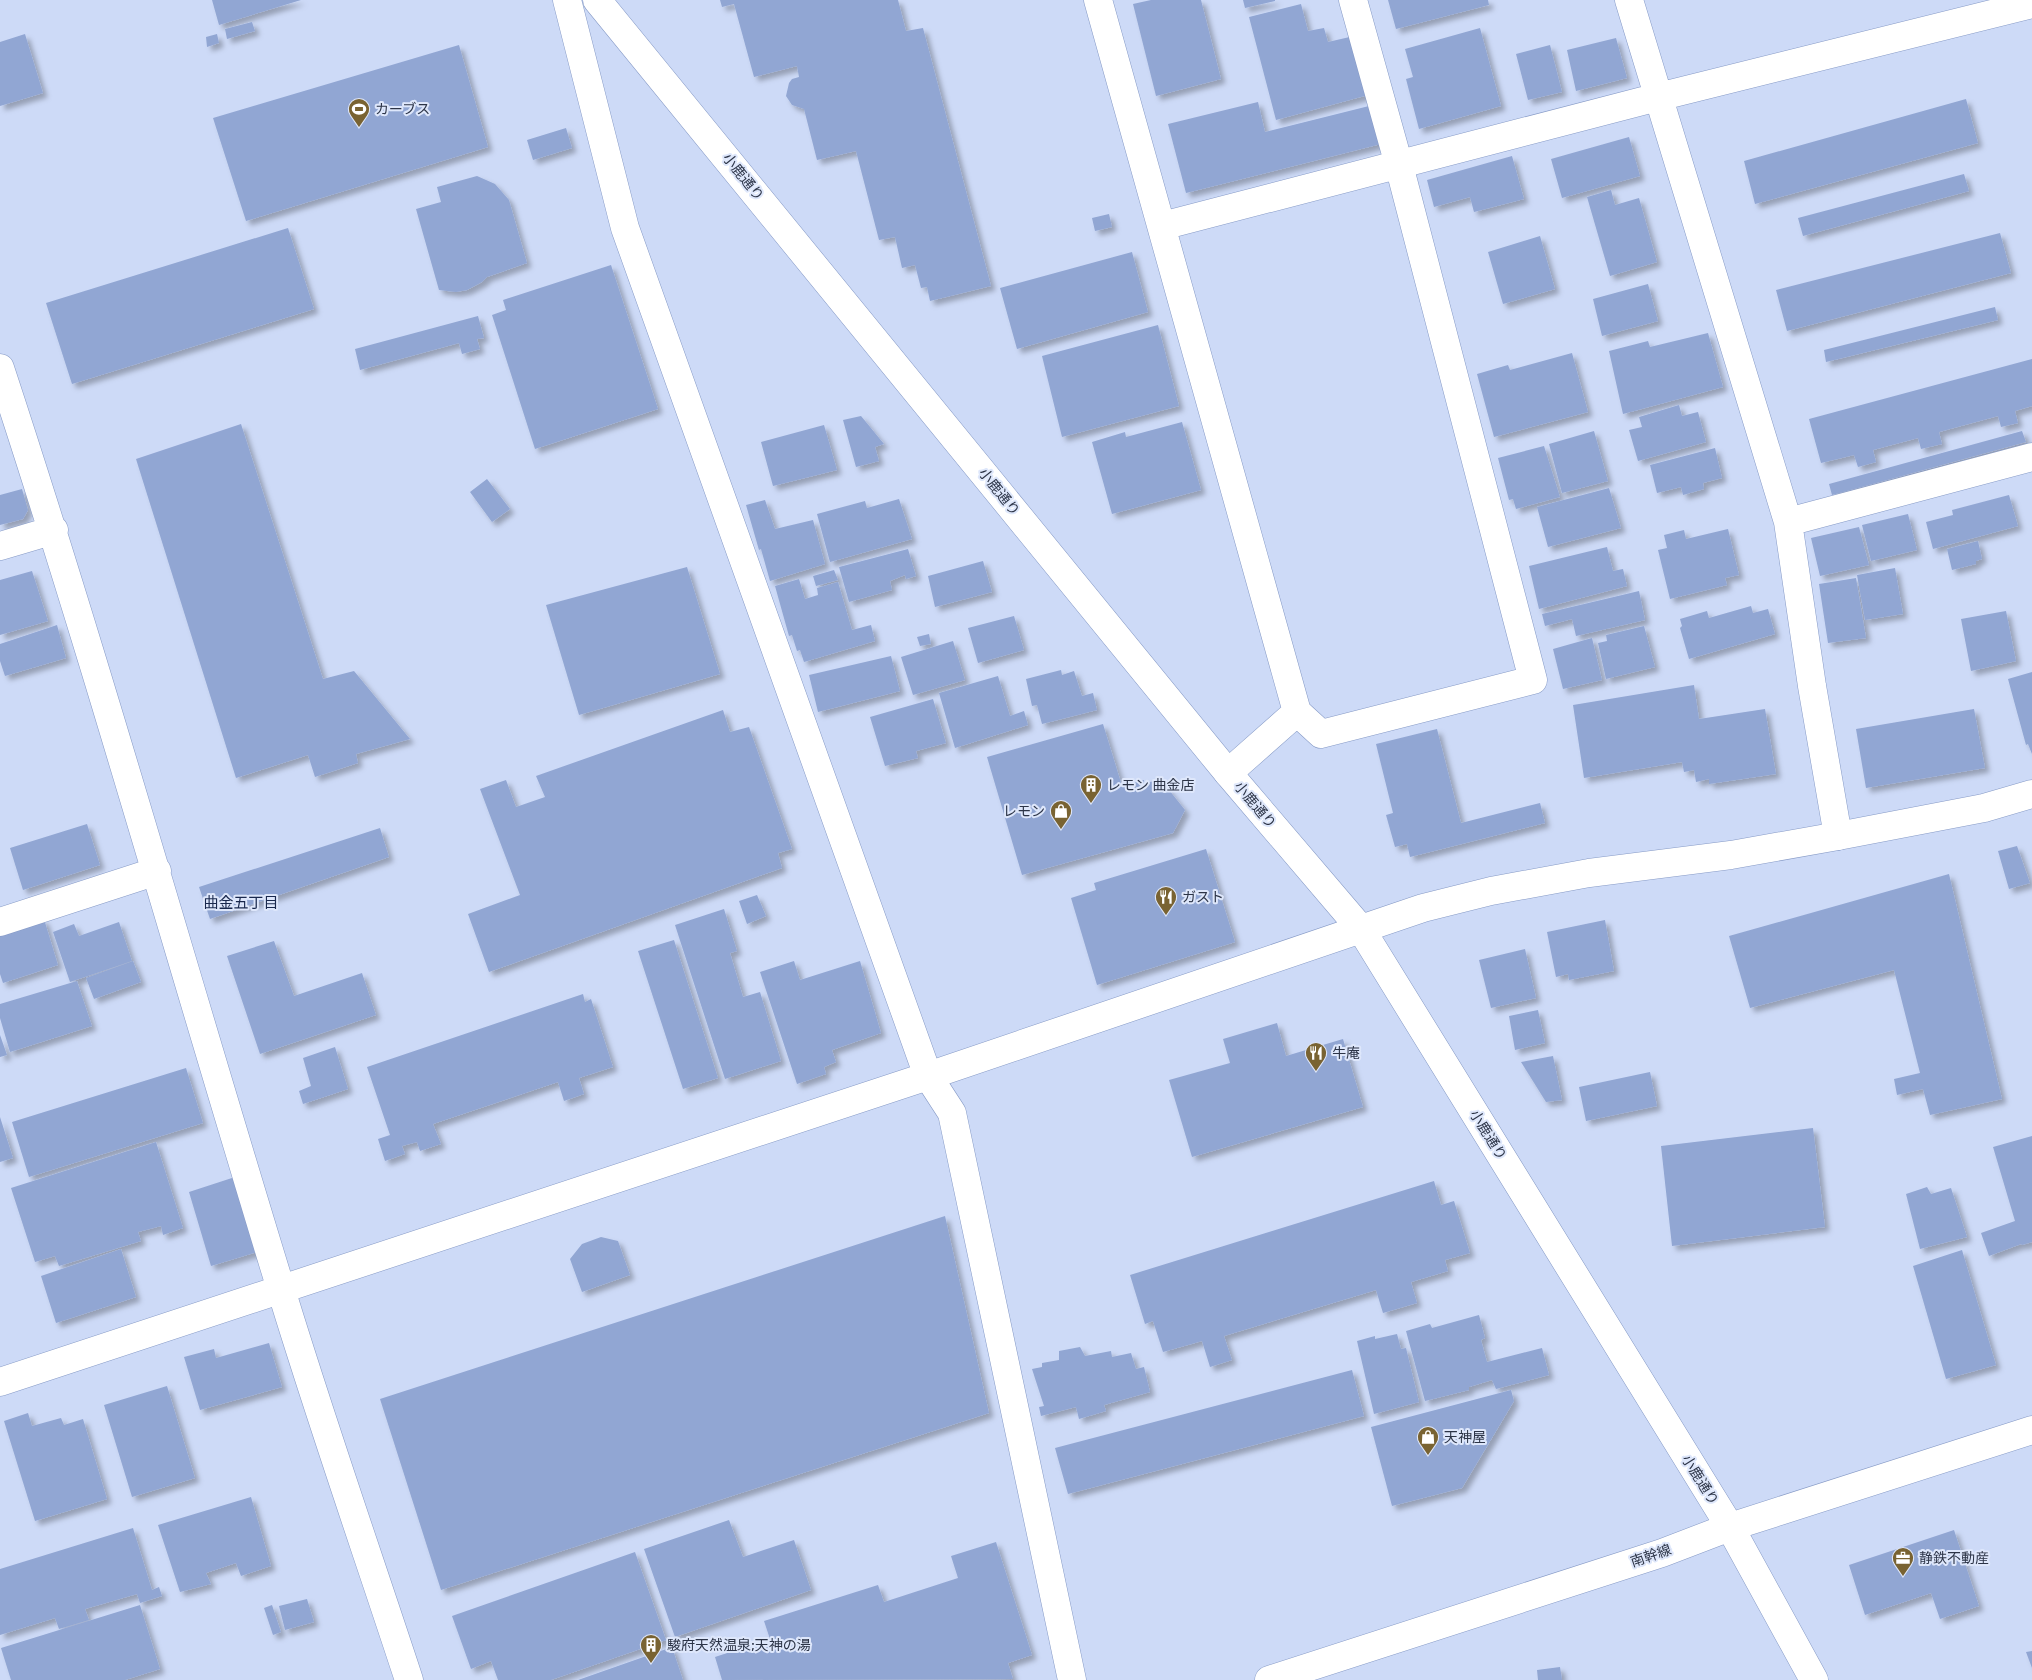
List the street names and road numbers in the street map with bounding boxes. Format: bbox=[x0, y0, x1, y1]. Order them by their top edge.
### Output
street label: 小鹿通り bbox=[719, 150, 767, 204]
street label: 小鹿通り bbox=[975, 465, 1023, 519]
street label: 小鹿通り bbox=[1230, 778, 1280, 832]
street label: 小鹿通り bbox=[1466, 1107, 1510, 1163]
street label: 小鹿通り bbox=[1678, 1452, 1722, 1508]
street label: 南幹線 bbox=[1628, 1541, 1674, 1571]

